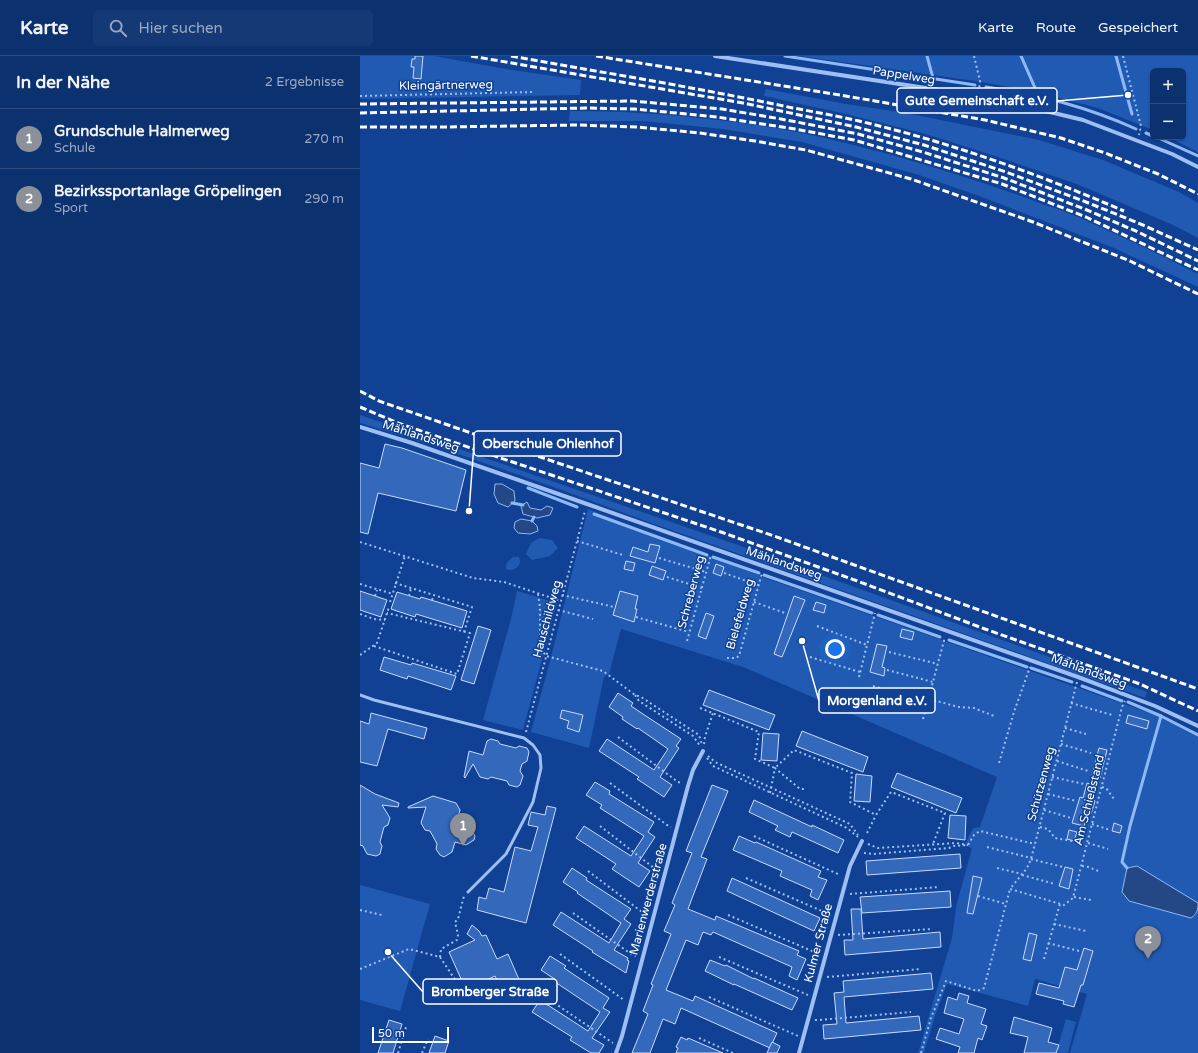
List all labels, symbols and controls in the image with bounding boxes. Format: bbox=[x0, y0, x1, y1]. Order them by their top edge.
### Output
search box bbox=[93, 10, 373, 46]
text: Karte bbox=[20, 17, 69, 39]
icon: search bbox=[107, 17, 129, 39]
text: Hier suchen bbox=[139, 19, 223, 37]
text: Karte bbox=[978, 19, 1014, 36]
text: Route bbox=[1036, 19, 1076, 36]
text: Gespeichert bbox=[1098, 19, 1178, 36]
street label: Pappelweg bbox=[872, 63, 936, 87]
map controls bbox=[1150, 68, 1186, 140]
button: + bbox=[1150, 68, 1186, 104]
text: In der Nähe bbox=[16, 72, 110, 93]
text: 2 Ergebnisse bbox=[265, 74, 344, 90]
street label: Kleingärtnerweg bbox=[399, 77, 493, 93]
callout: Gute Gemeinschaft e.V. bbox=[897, 88, 1057, 113]
text: Gute Gemeinschaft e.V. bbox=[905, 93, 1049, 109]
button: − bbox=[1150, 104, 1186, 140]
text: Grundschule Halmerweg bbox=[54, 122, 230, 140]
text: 1 bbox=[25, 131, 33, 147]
text: 270 m bbox=[304, 131, 344, 147]
text: Schule bbox=[54, 140, 95, 156]
text: Bezirkssportanlage Gröpelingen bbox=[54, 182, 282, 200]
text: 2 bbox=[25, 191, 33, 207]
text: 290 m bbox=[304, 191, 344, 207]
text: Sport bbox=[54, 200, 88, 216]
street label: Mählandsweg bbox=[381, 417, 461, 455]
callout: Oberschule Ohlenhof bbox=[474, 431, 621, 456]
text: Oberschule Ohlenhof bbox=[482, 436, 615, 452]
street label: Mählandsweg bbox=[744, 543, 824, 583]
street label: Schreberweg bbox=[675, 554, 707, 630]
street label: Bielefeldweg bbox=[723, 577, 757, 651]
street label: Hauschildweg bbox=[530, 579, 564, 659]
your location bbox=[825, 639, 845, 659]
street label: Mählandsweg bbox=[1049, 651, 1129, 691]
callout: Morgenland e.V. bbox=[819, 688, 935, 713]
text: Morgenland e.V. bbox=[827, 693, 927, 709]
street label: Schützenweg bbox=[1024, 745, 1058, 823]
street label: Am Schießstand bbox=[1071, 753, 1107, 847]
pin: 1 bbox=[450, 813, 476, 846]
street label: Marienwerderstraße bbox=[626, 841, 670, 956]
street label: Kulmer Straße bbox=[801, 902, 835, 984]
pin: 2 bbox=[1135, 926, 1161, 959]
callout: Bromberger Straße bbox=[423, 979, 557, 1004]
text: Bromberger Straße bbox=[431, 984, 550, 1000]
scale bar bbox=[372, 1025, 449, 1044]
text: 50 m bbox=[378, 1027, 405, 1040]

